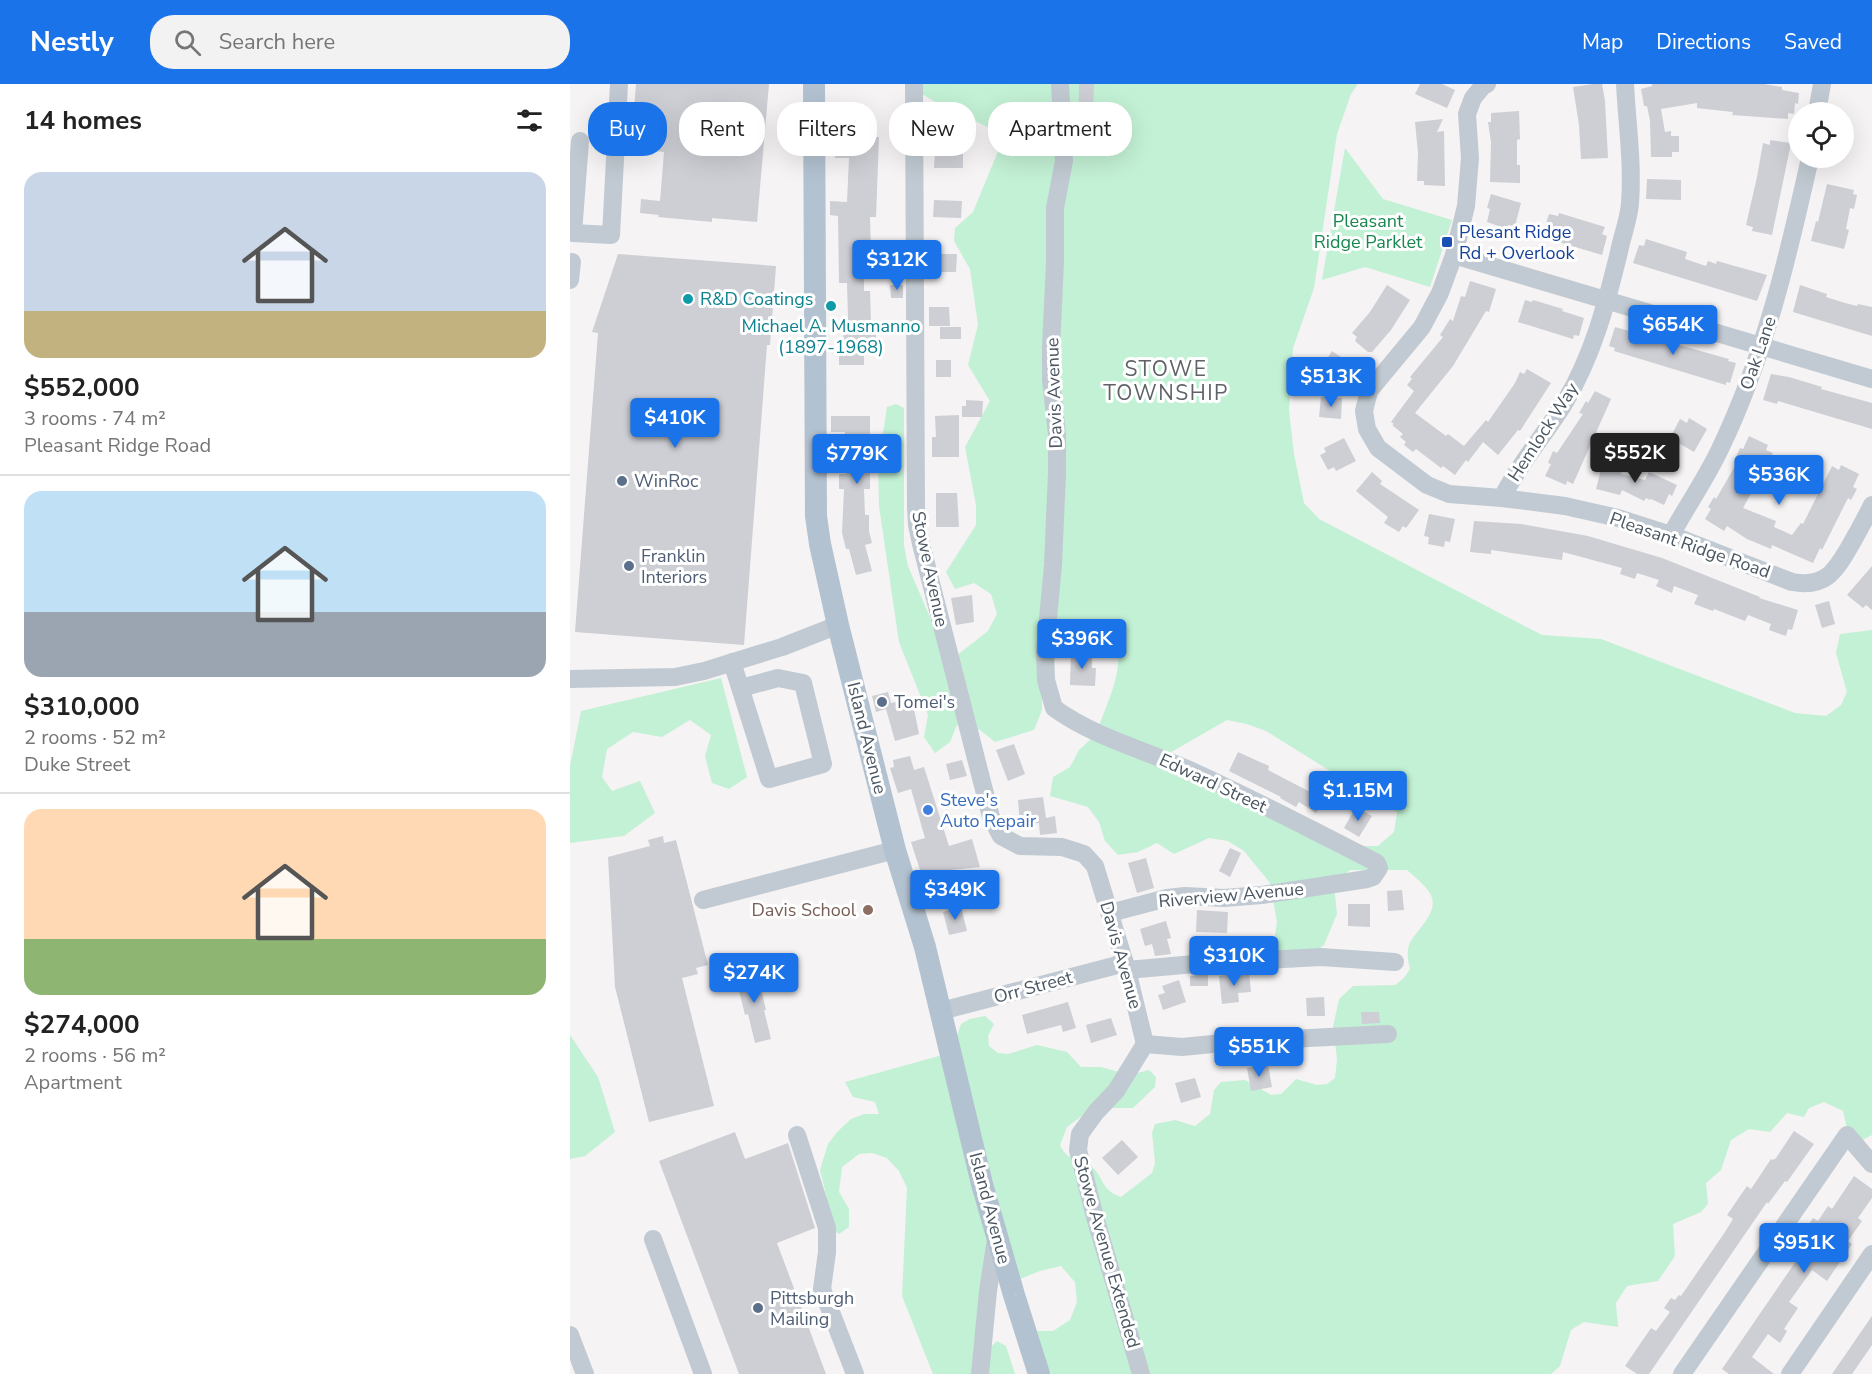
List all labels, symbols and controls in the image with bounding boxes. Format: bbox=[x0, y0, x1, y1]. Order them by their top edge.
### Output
search box bbox=[150, 15, 570, 69]
text: Nestly bbox=[30, 23, 114, 61]
icon: search bbox=[171, 26, 204, 59]
text: Search here bbox=[219, 27, 335, 57]
text: Map bbox=[1582, 28, 1623, 56]
text: Directions bbox=[1656, 28, 1751, 56]
text: Saved bbox=[1784, 28, 1842, 56]
chip: Buy bbox=[588, 102, 667, 156]
chip: Rent bbox=[679, 102, 765, 156]
chip: Filters bbox=[777, 102, 877, 156]
chip: New bbox=[889, 102, 976, 156]
chip: Apartment bbox=[988, 102, 1132, 156]
map controls bbox=[1788, 102, 1854, 168]
button: locate bbox=[1788, 102, 1854, 168]
text: 14 homes bbox=[24, 103, 142, 138]
icon: filters bbox=[513, 104, 546, 137]
park label: Pleasant Ridge Parklet bbox=[1314, 209, 1423, 254]
icon: home bbox=[231, 211, 339, 319]
place label: Plesant Ridge Rd + Overlook bbox=[1459, 220, 1576, 265]
marker: Plesant Ridge Rd + Overlook bbox=[1440, 235, 1454, 249]
pin: $312K bbox=[855, 240, 939, 291]
text: $312K bbox=[866, 246, 928, 273]
place label: R&D Coatings bbox=[700, 287, 813, 311]
marker: R&D Coatings bbox=[681, 292, 695, 306]
marker: Michael A. Musmanno (1897-1968) bbox=[824, 299, 838, 313]
pin: $654K bbox=[1631, 305, 1715, 356]
text: $654K bbox=[1642, 311, 1704, 338]
street label: Oak Lane bbox=[1734, 313, 1782, 393]
place label: Michael A. Musmanno (1897-1968) bbox=[742, 314, 920, 359]
street label: Davis Avenue bbox=[1040, 337, 1068, 449]
district label: STOWE TOWNSHIP bbox=[1103, 355, 1229, 407]
pin: $513K bbox=[1289, 357, 1373, 408]
text: $513K bbox=[1300, 363, 1362, 390]
text: $552,000 bbox=[24, 370, 140, 405]
street label: Hemlock Way bbox=[1502, 377, 1584, 486]
pin: $410K bbox=[633, 398, 717, 449]
text: $410K bbox=[644, 404, 706, 431]
text: 3 rooms · 74 m² bbox=[24, 405, 166, 432]
text: Pleasant Ridge Road bbox=[24, 432, 211, 459]
pin: $552K bbox=[1593, 433, 1677, 484]
pin: $779K bbox=[815, 434, 899, 485]
text: $552K bbox=[1604, 439, 1666, 466]
text: $779K bbox=[826, 440, 888, 467]
pin: $536K bbox=[1737, 455, 1821, 506]
text: $536K bbox=[1748, 461, 1810, 488]
place label: WinRoc bbox=[634, 469, 698, 493]
marker: WinRoc bbox=[615, 474, 629, 488]
street label: Pleasant Ridge Road bbox=[1606, 506, 1774, 584]
street label: Stowe Avenue bbox=[906, 509, 954, 629]
icon: home bbox=[231, 530, 339, 638]
place label: Franklin Interiors bbox=[641, 544, 707, 589]
marker: Franklin Interiors bbox=[622, 559, 636, 573]
pin: $396K bbox=[1040, 619, 1124, 670]
text: $396K bbox=[1051, 625, 1113, 652]
street label: Island Avenue bbox=[841, 679, 893, 797]
text: $310,000 bbox=[24, 689, 140, 724]
place label: Tomei's bbox=[894, 690, 955, 714]
marker: Tomei's bbox=[875, 695, 889, 709]
text: 2 rooms · 52 m² bbox=[24, 724, 166, 751]
street label: Edward Street bbox=[1155, 748, 1271, 819]
text: Duke Street bbox=[24, 751, 130, 778]
pin: $1.15M bbox=[1309, 771, 1407, 822]
text: $1.15M bbox=[1323, 777, 1393, 804]
place label: Steve's Auto Repair bbox=[940, 788, 1037, 833]
marker: Steve's Auto Repair bbox=[921, 803, 935, 817]
icon: home bbox=[231, 848, 339, 956]
pin: $349K bbox=[913, 870, 997, 921]
text: $349K bbox=[924, 876, 986, 903]
street label: Riverview Avenue bbox=[1157, 877, 1305, 913]
place label: Davis School bbox=[751, 898, 857, 922]
street label: Davis Avenue bbox=[1094, 898, 1148, 1012]
marker: Davis School bbox=[861, 903, 875, 917]
pin: $310K bbox=[1192, 936, 1276, 987]
text: $310K bbox=[1203, 942, 1265, 969]
pin: $274K bbox=[712, 953, 796, 1004]
text: $274K bbox=[723, 959, 785, 986]
street label: Orr Street bbox=[991, 965, 1076, 1009]
text: $274,000 bbox=[24, 1007, 140, 1042]
pin: $551K bbox=[1217, 1027, 1301, 1078]
text: $551K bbox=[1228, 1033, 1290, 1060]
text: 2 rooms · 56 m² bbox=[24, 1042, 166, 1069]
text: Apartment bbox=[24, 1069, 122, 1096]
street label: Island Avenue bbox=[964, 1149, 1016, 1267]
street label: Stowe Avenue Extended bbox=[1068, 1153, 1146, 1351]
pin: $951K bbox=[1762, 1223, 1846, 1274]
text: $951K bbox=[1773, 1229, 1835, 1256]
place label: Pittsburgh Mailing bbox=[770, 1286, 854, 1331]
marker: Pittsburgh Mailing bbox=[751, 1301, 765, 1315]

